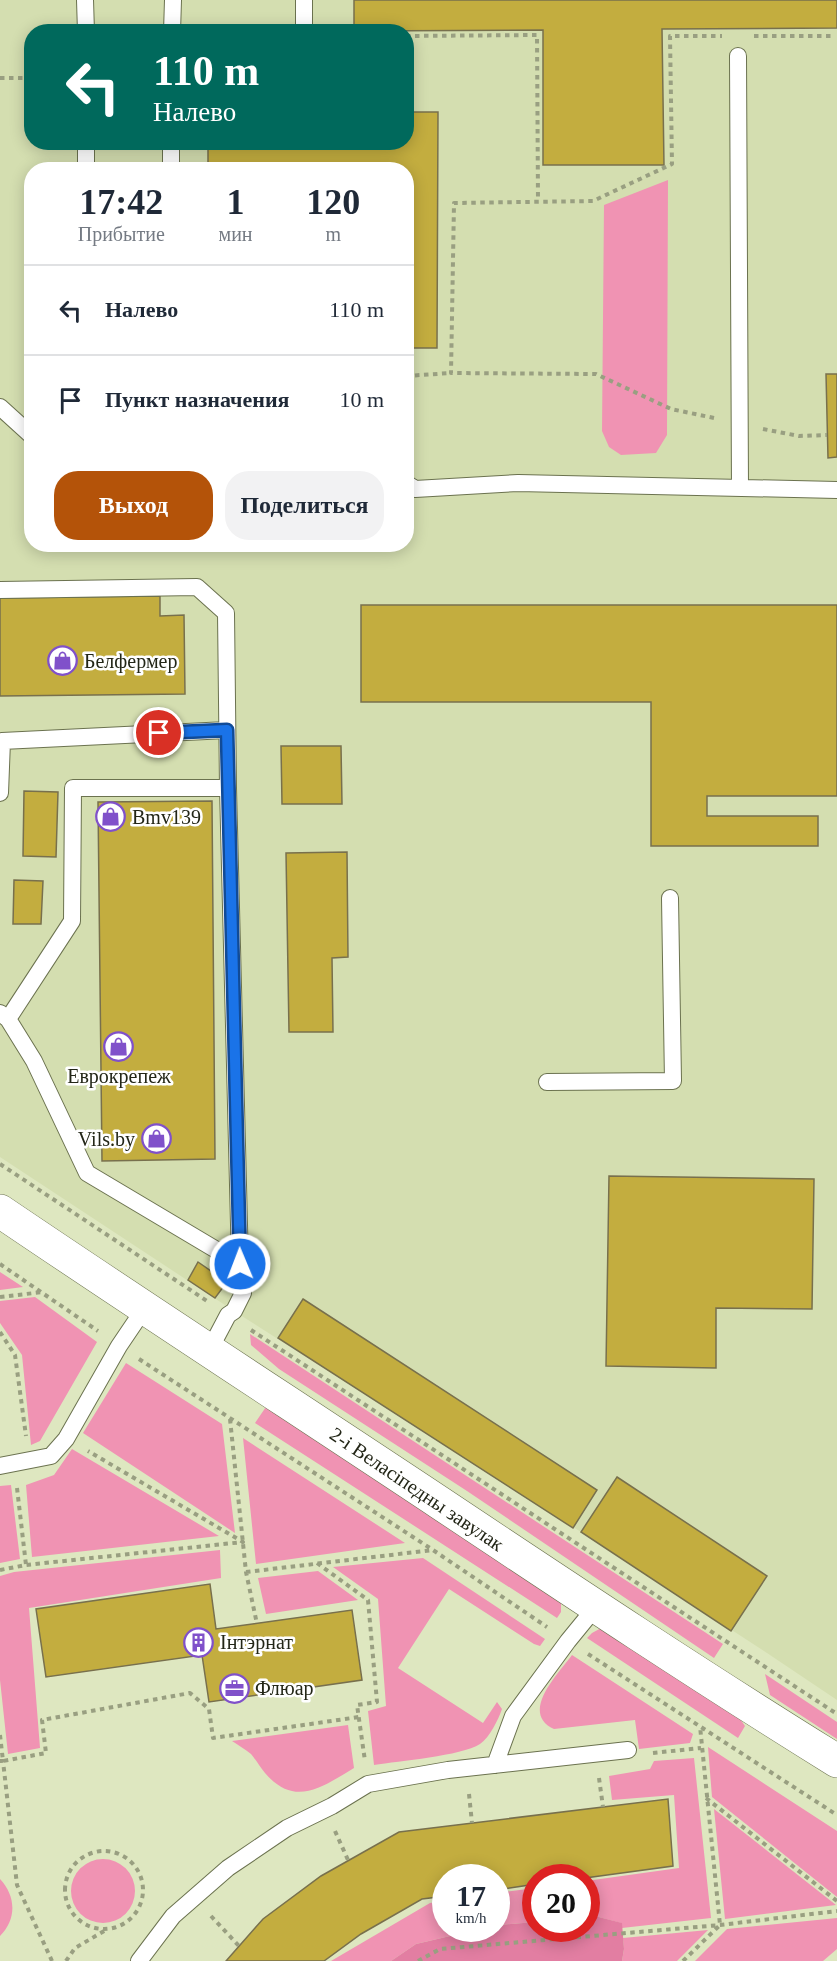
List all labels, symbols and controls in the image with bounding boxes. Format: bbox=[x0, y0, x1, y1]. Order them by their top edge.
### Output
icon: left bbox=[54, 48, 132, 126]
text: 110 m bbox=[153, 48, 259, 94]
text: Налево bbox=[153, 97, 236, 127]
text: 17:42 bbox=[79, 182, 163, 222]
text: 1 bbox=[227, 182, 245, 222]
text: 120 bbox=[306, 182, 360, 222]
text: Прибытие bbox=[78, 223, 165, 245]
text: мин bbox=[219, 223, 253, 245]
text: m bbox=[325, 223, 341, 245]
icon: left bbox=[54, 294, 87, 327]
text: Налево bbox=[105, 297, 178, 322]
text: 110 m bbox=[329, 297, 384, 322]
icon: arrive bbox=[54, 384, 87, 417]
text: Пункт назначения bbox=[105, 387, 290, 412]
text: 10 m bbox=[339, 387, 384, 412]
button: Выход bbox=[54, 471, 213, 540]
button: Поделиться bbox=[225, 471, 384, 540]
shop icon: Белфермер bbox=[47, 645, 79, 677]
place label: Белфермер bbox=[84, 650, 177, 673]
pin bbox=[133, 707, 184, 758]
icon: arrive bbox=[142, 716, 175, 749]
shop icon: Bmv139 bbox=[95, 801, 127, 833]
place label: Bmv139 bbox=[132, 806, 201, 828]
shop icon: Еврокрепеж bbox=[103, 1030, 135, 1062]
place label: Еврокрепеж bbox=[67, 1065, 171, 1088]
shop icon: Vils.by bbox=[140, 1123, 172, 1155]
place label: Vils.by bbox=[78, 1128, 135, 1151]
position arrow bbox=[208, 1232, 272, 1296]
street label: 2-і Веласіпедны завулак bbox=[325, 1423, 508, 1556]
building icon: Інтэрнат bbox=[183, 1626, 215, 1658]
place label: Інтэрнат bbox=[220, 1631, 293, 1654]
office icon: Флюар bbox=[218, 1672, 250, 1704]
place label: Флюар bbox=[255, 1677, 314, 1700]
speed limit sign: 20 bbox=[522, 1864, 600, 1942]
text: 17 bbox=[456, 1879, 486, 1912]
text: km/h bbox=[456, 1910, 486, 1926]

